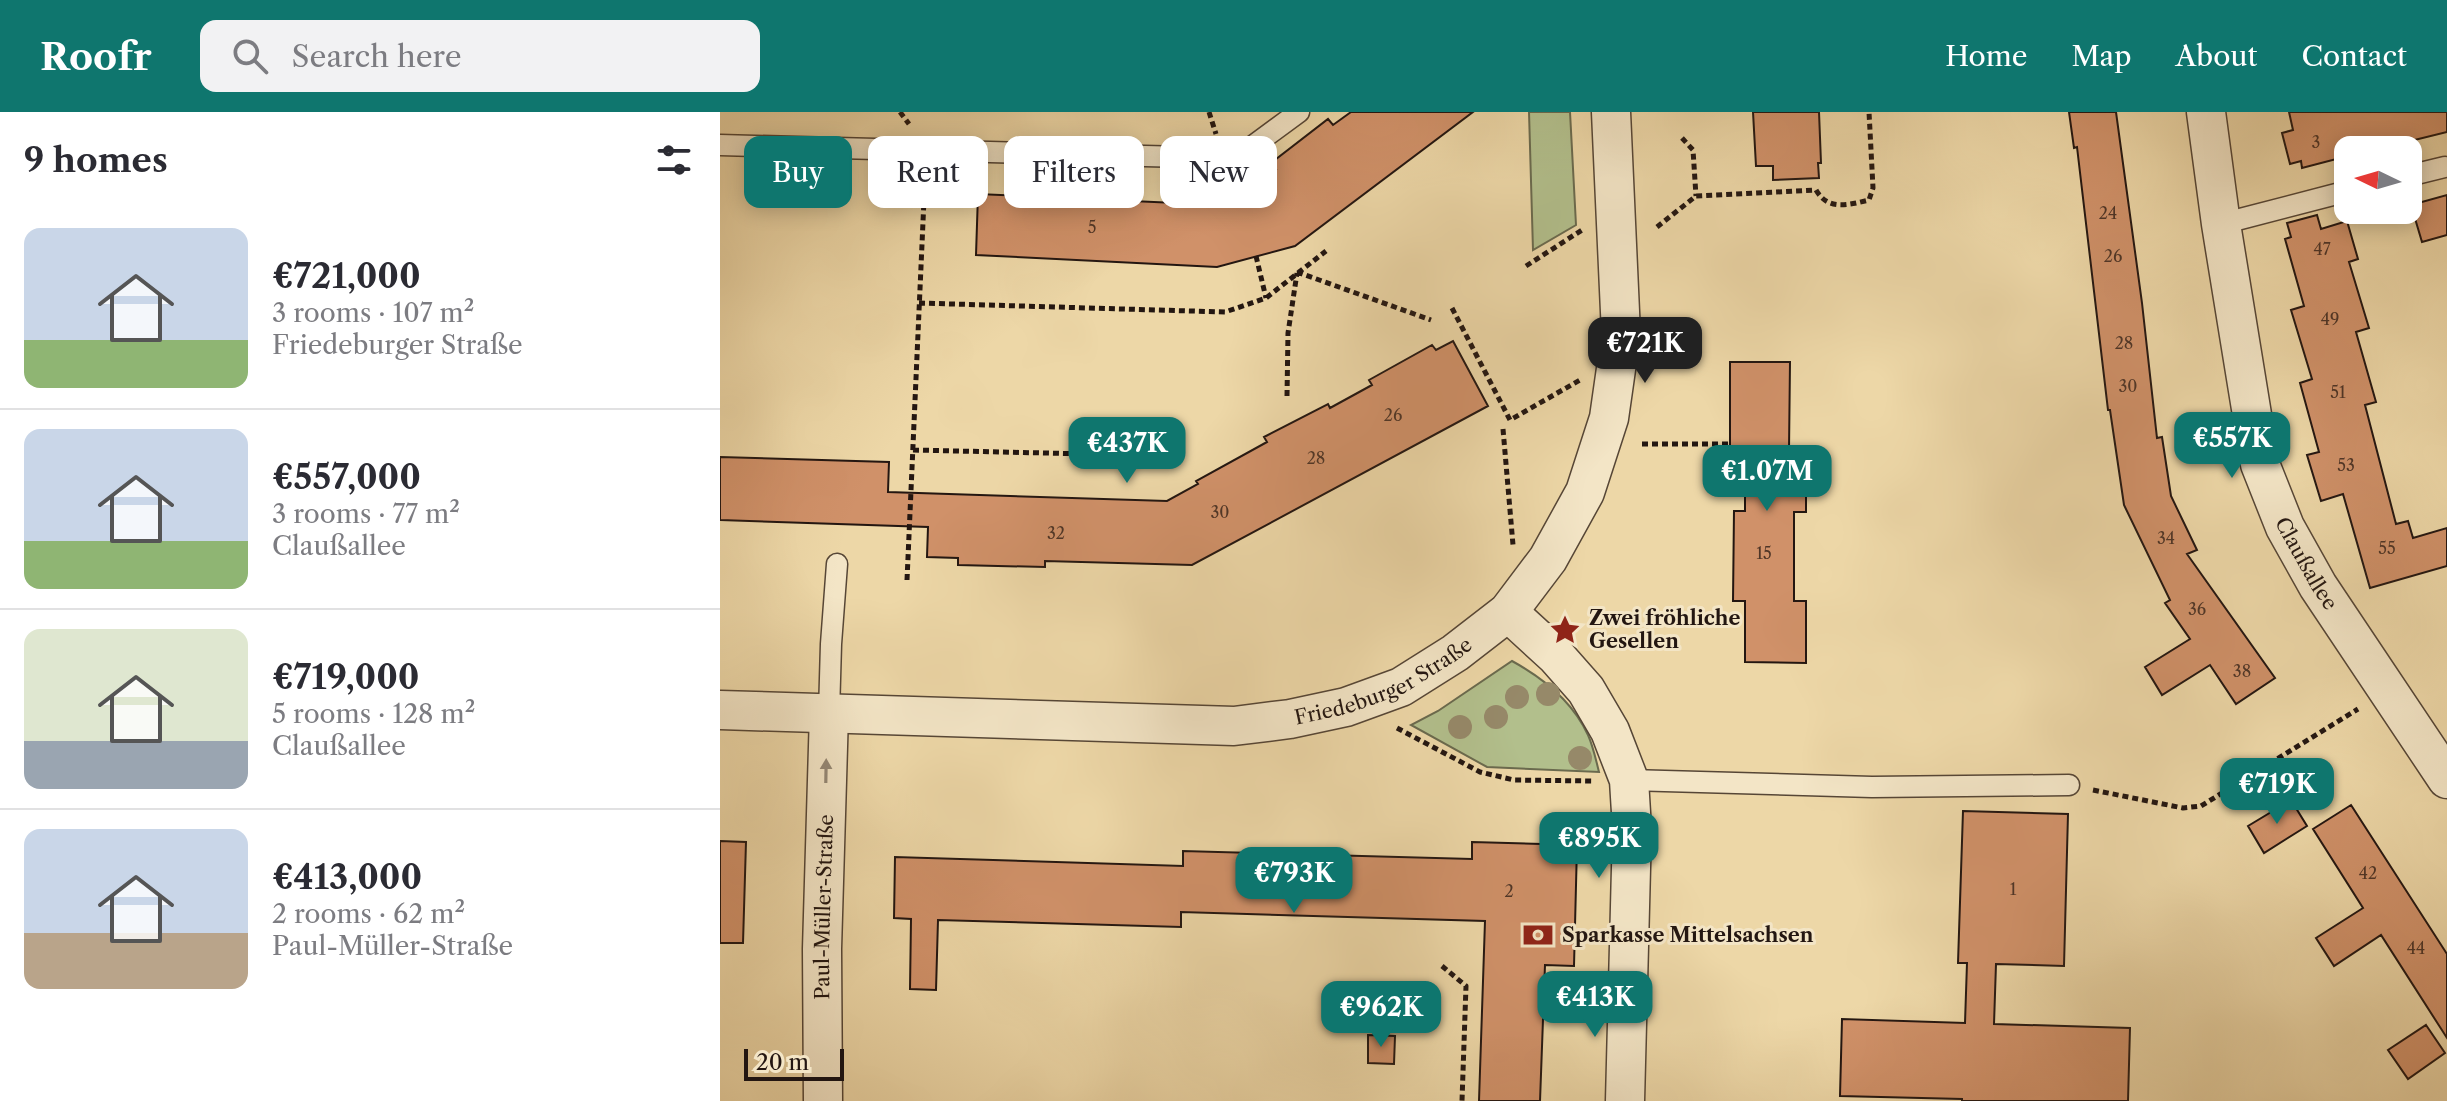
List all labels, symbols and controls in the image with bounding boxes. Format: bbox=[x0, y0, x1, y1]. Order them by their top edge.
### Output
search box bbox=[200, 20, 760, 92]
text: Roofr bbox=[40, 33, 152, 80]
icon: search bbox=[228, 34, 272, 78]
text: Search here bbox=[292, 38, 462, 75]
text: Home bbox=[1945, 39, 2027, 73]
text: Map bbox=[2071, 39, 2131, 73]
text: About bbox=[2175, 39, 2257, 73]
text: Contact bbox=[2301, 39, 2407, 73]
house number: 3 bbox=[2312, 132, 2320, 152]
chip: Buy bbox=[744, 136, 852, 208]
chip: Rent bbox=[868, 136, 988, 208]
chip: Filters bbox=[1004, 136, 1144, 208]
chip: New bbox=[1160, 136, 1277, 208]
north arrow bbox=[2334, 136, 2422, 224]
map controls bbox=[2334, 136, 2422, 224]
icon: filters bbox=[652, 138, 696, 182]
text: 9 homes bbox=[24, 139, 168, 181]
house number: 24 bbox=[2099, 203, 2117, 223]
house number: 5 bbox=[1088, 217, 1096, 237]
house number: 47 bbox=[2313, 239, 2331, 259]
house number: 26 bbox=[2104, 246, 2122, 266]
text: €721,000 bbox=[272, 255, 421, 297]
icon: home bbox=[88, 260, 184, 356]
text: 3 rooms · 107 m² bbox=[272, 297, 474, 329]
house number: 49 bbox=[2321, 309, 2339, 329]
pin: €721K bbox=[1589, 317, 1701, 385]
text: €721K bbox=[1606, 327, 1684, 359]
text: Friedeburger Straße bbox=[272, 329, 523, 361]
house number: 28 bbox=[2115, 333, 2133, 353]
house number: 30 bbox=[2119, 376, 2137, 396]
house number: 51 bbox=[2330, 382, 2346, 402]
house number: 26 bbox=[1384, 405, 1402, 425]
pin: €557K bbox=[2176, 412, 2288, 480]
pin: €437K bbox=[1071, 417, 1183, 485]
text: €557K bbox=[2192, 422, 2272, 454]
text: €437K bbox=[1087, 427, 1167, 459]
pin: €1.07M bbox=[1702, 445, 1832, 513]
house number: 28 bbox=[1307, 448, 1325, 468]
text: €1.07M bbox=[1721, 455, 1813, 487]
house number: 53 bbox=[2337, 455, 2355, 475]
text: €557,000 bbox=[272, 456, 421, 498]
icon: home bbox=[88, 461, 184, 557]
text: 3 rooms · 77 m² bbox=[272, 498, 460, 530]
house number: 30 bbox=[1211, 502, 1229, 522]
street label: Claußallee bbox=[2270, 514, 2342, 614]
house number: 32 bbox=[1047, 523, 1065, 543]
house number: 34 bbox=[2157, 528, 2175, 548]
text: Claußallee bbox=[272, 530, 406, 562]
house number: 55 bbox=[2378, 538, 2396, 558]
house number: 15 bbox=[1756, 543, 1772, 563]
house number: 36 bbox=[2188, 599, 2206, 619]
place label: Zwei fröhliche Gesellen bbox=[1589, 606, 1741, 653]
place icon: Zwei fröhliche Gesellen bbox=[1548, 613, 1582, 647]
street label: Friedeburger Straße bbox=[1292, 632, 1477, 730]
text: €719,000 bbox=[272, 656, 419, 698]
icon: home bbox=[88, 661, 184, 757]
house number: 38 bbox=[2233, 661, 2251, 681]
text: 5 rooms · 128 m² bbox=[272, 698, 475, 730]
text: Claußallee bbox=[272, 730, 406, 762]
one-way arrow bbox=[820, 758, 832, 783]
pin: €719K bbox=[2221, 758, 2333, 826]
text: €719K bbox=[2238, 768, 2316, 800]
pin: €895K bbox=[1543, 812, 1655, 880]
street label: Paul-Müller-Straße bbox=[810, 814, 838, 1000]
text: €895K bbox=[1557, 822, 1641, 854]
pin: €793K bbox=[1238, 847, 1350, 915]
text: €413,000 bbox=[272, 856, 422, 898]
text: €793K bbox=[1253, 857, 1335, 889]
icon: home bbox=[88, 861, 184, 957]
house number: 42 bbox=[2359, 863, 2377, 883]
house number: 1 bbox=[2010, 879, 2017, 899]
house number: 2 bbox=[1504, 881, 1514, 901]
text: 2 rooms · 62 m² bbox=[272, 898, 465, 930]
bank icon: Sparkasse Mittelsachsen bbox=[1521, 918, 1555, 952]
place label: Sparkasse Mittelsachsen bbox=[1562, 923, 1814, 947]
text: Paul-Müller-Straße bbox=[272, 930, 513, 962]
house number: 44 bbox=[2407, 938, 2425, 958]
pin: €413K bbox=[1539, 971, 1651, 1039]
pin: €962K bbox=[1325, 981, 1437, 1049]
text: €413K bbox=[1555, 981, 1635, 1013]
text: €962K bbox=[1339, 991, 1423, 1023]
scale bar bbox=[744, 1045, 844, 1081]
text: 20 m bbox=[756, 1049, 809, 1076]

